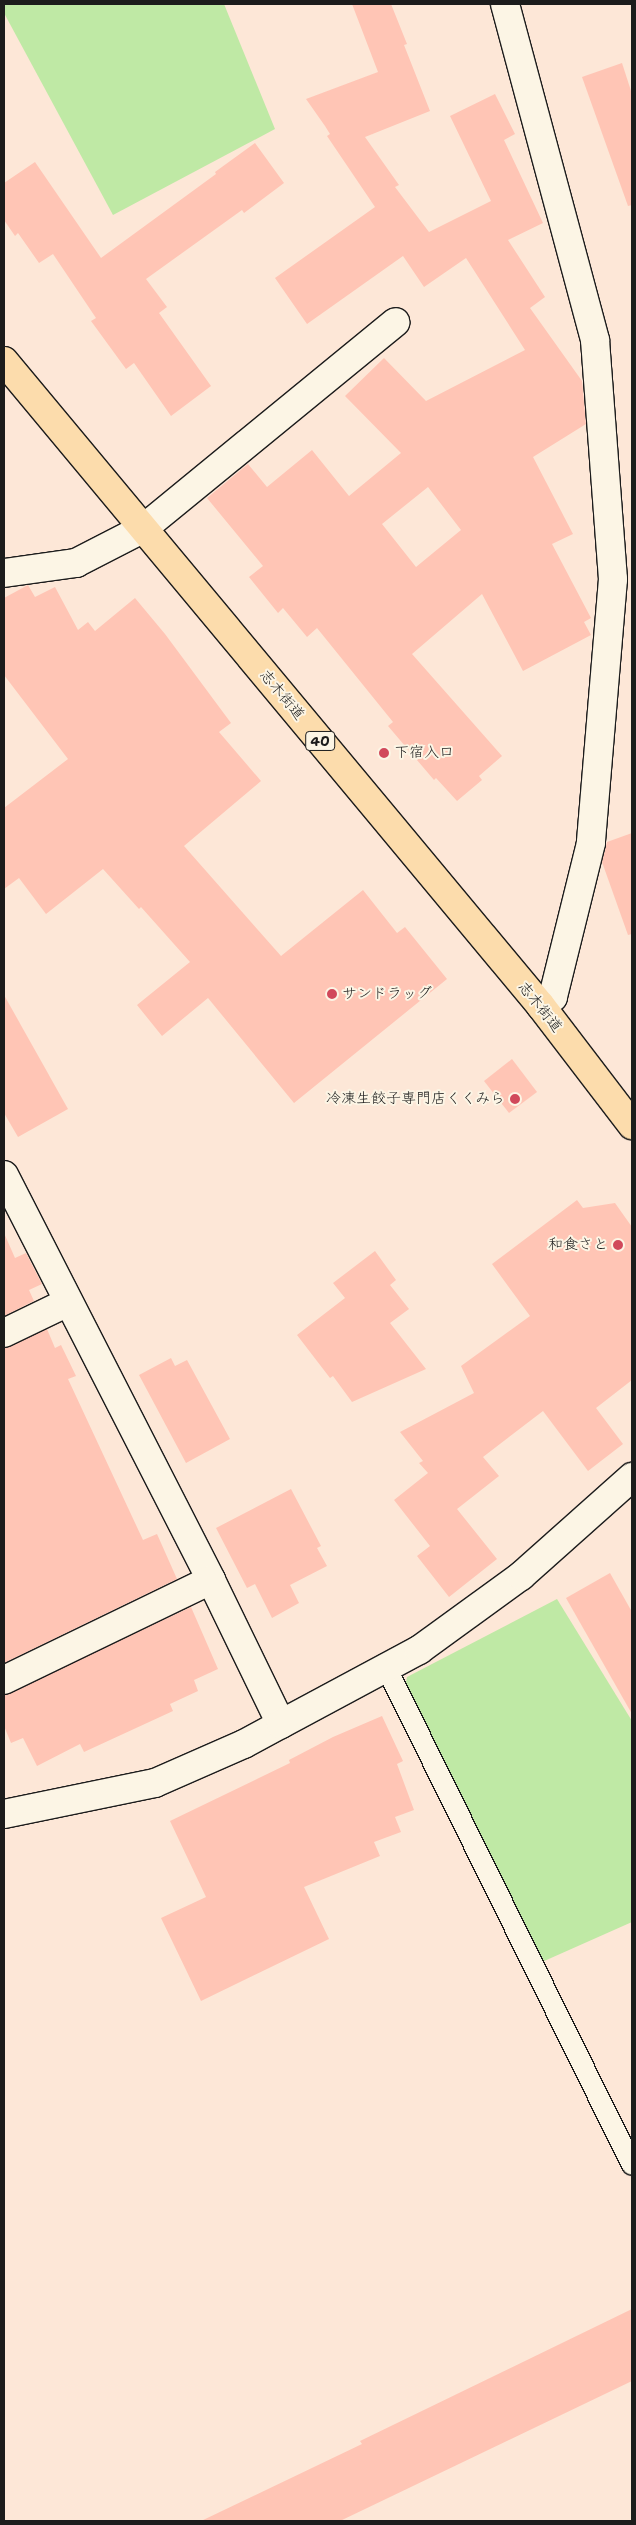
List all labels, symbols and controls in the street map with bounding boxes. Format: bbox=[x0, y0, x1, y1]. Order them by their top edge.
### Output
street label: 志木街道 bbox=[256, 666, 308, 724]
road number: 40 bbox=[305, 729, 335, 752]
place label: 下宿入口 bbox=[394, 744, 454, 762]
marker: 下宿入口 bbox=[378, 747, 390, 759]
street label: 志木街道 bbox=[514, 978, 566, 1036]
place label: サンドラッグ bbox=[342, 985, 432, 1003]
marker: サンドラッグ bbox=[326, 988, 338, 1000]
place label: 冷凍生餃子専門店くくみら bbox=[325, 1090, 505, 1108]
marker: 冷凍生餃子専門店くくみら bbox=[509, 1093, 521, 1105]
place label: 和食さと bbox=[548, 1236, 608, 1254]
marker: 和食さと bbox=[612, 1239, 624, 1251]

